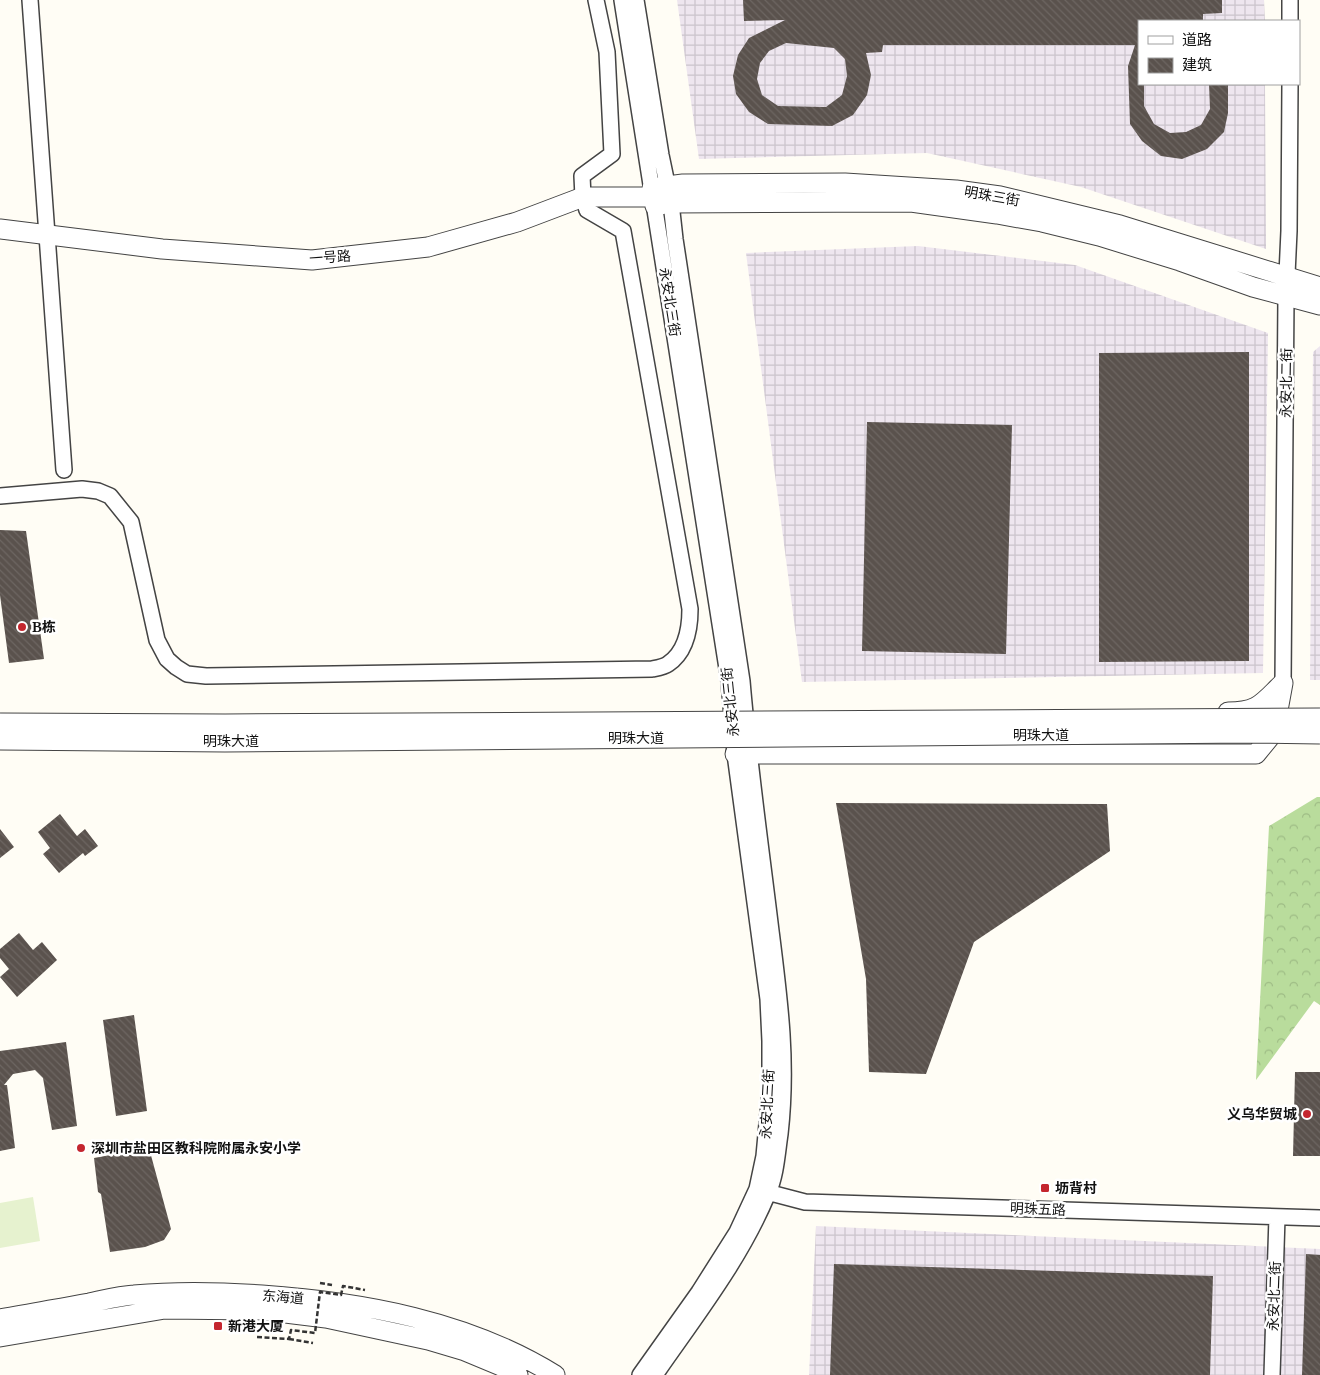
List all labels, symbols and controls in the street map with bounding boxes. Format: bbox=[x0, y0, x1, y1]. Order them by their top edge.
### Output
legend bbox=[1138, 20, 1300, 85]
text: 道路 bbox=[1182, 30, 1212, 49]
text: 建筑 bbox=[1182, 55, 1212, 74]
street label: 明珠三街 bbox=[963, 182, 1021, 210]
street label: 一号路 bbox=[308, 247, 352, 267]
street label: 永安北三街 bbox=[656, 266, 684, 338]
street label: 永安北二街 bbox=[1276, 348, 1296, 418]
place label: B栋 bbox=[32, 618, 56, 636]
marker: B栋 bbox=[16, 621, 28, 633]
street label: 永安北三街 bbox=[717, 666, 743, 738]
street label: 明珠大道 bbox=[1013, 726, 1069, 744]
street label: 明珠大道 bbox=[608, 729, 664, 747]
street label: 明珠大道 bbox=[203, 732, 259, 750]
street label: 永安北三街 bbox=[756, 1069, 778, 1139]
place label: 义乌华贸城 bbox=[1227, 1105, 1297, 1123]
marker: 义乌华贸城 bbox=[1301, 1108, 1313, 1120]
place label: 深圳市盐田区教科院附属永安小学 bbox=[91, 1139, 301, 1157]
marker: 深圳市盐田区教科院附属永安小学 bbox=[75, 1142, 87, 1154]
place label: 坜背村 bbox=[1055, 1179, 1097, 1197]
marker: 坜背村 bbox=[1039, 1182, 1051, 1194]
street label: 明珠五路 bbox=[1010, 1199, 1066, 1219]
street label: 永安北二街 bbox=[1264, 1261, 1284, 1331]
street label: 东海道 bbox=[261, 1286, 305, 1308]
place label: 新港大厦 bbox=[228, 1317, 284, 1335]
marker: 新港大厦 bbox=[212, 1320, 224, 1332]

